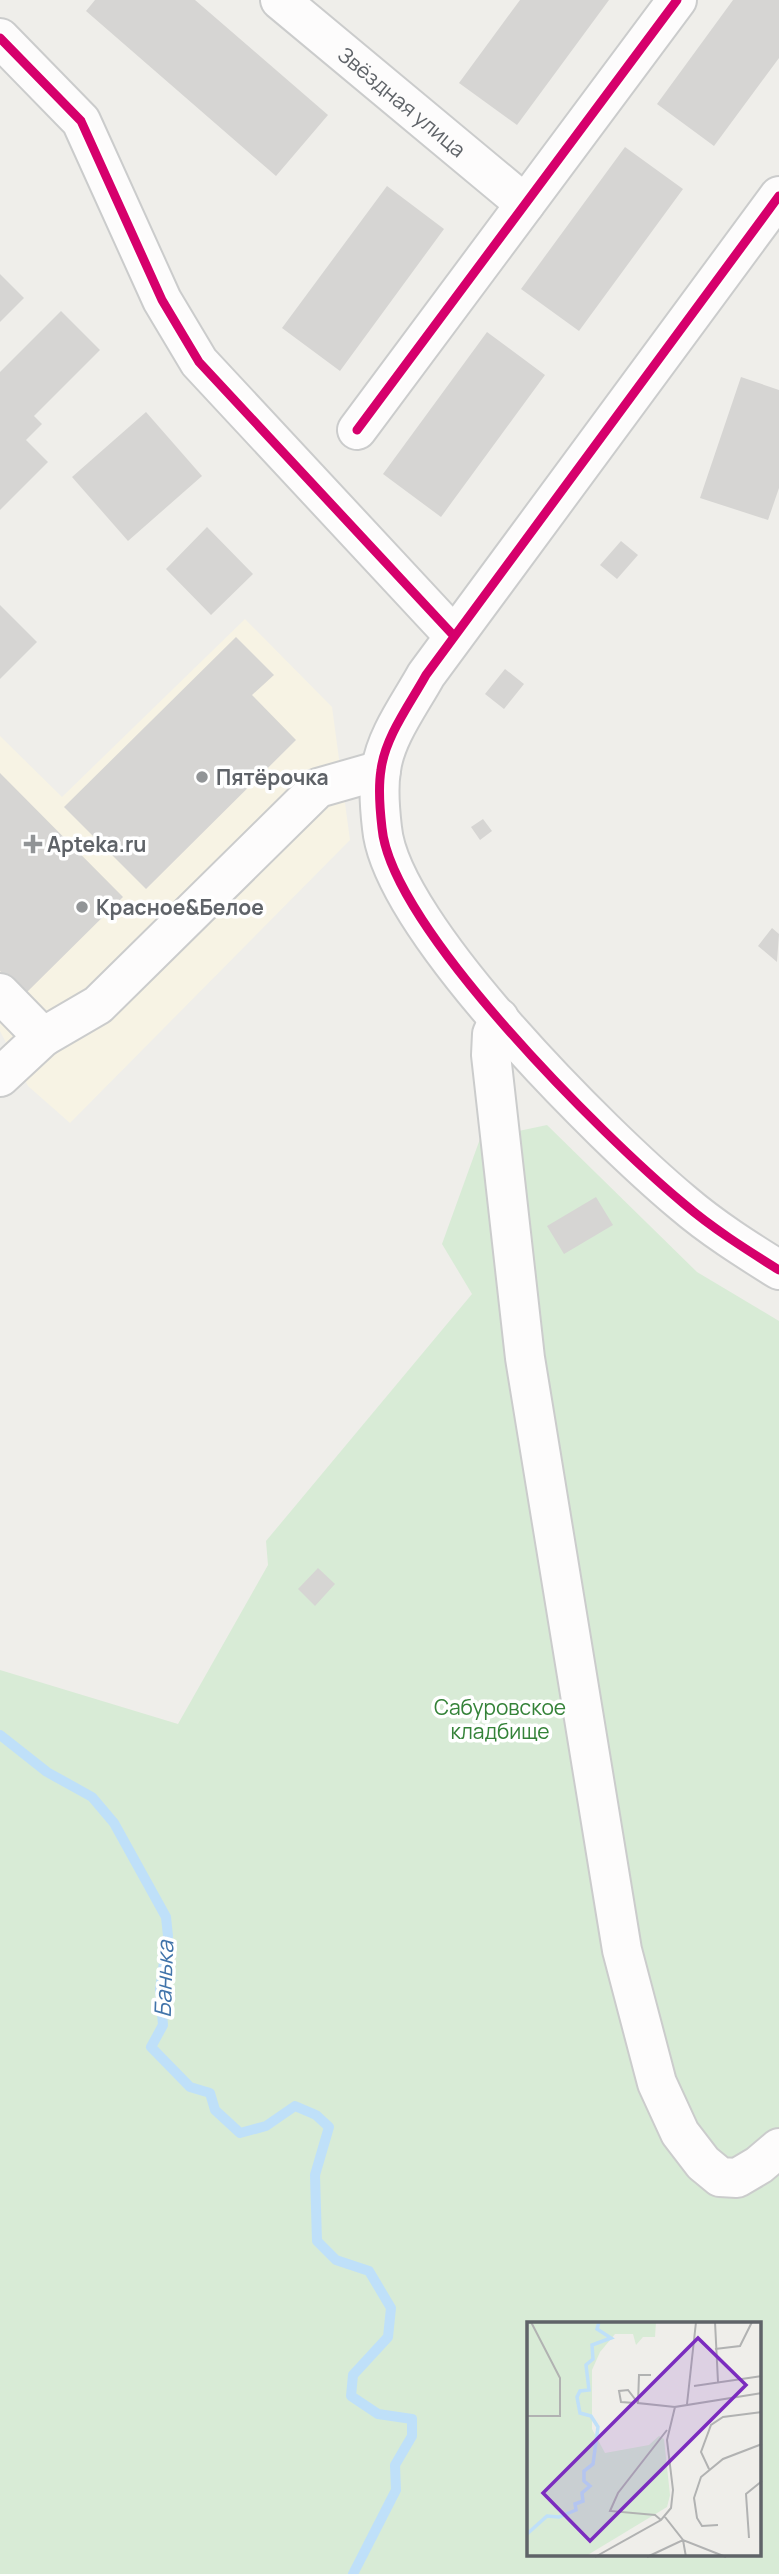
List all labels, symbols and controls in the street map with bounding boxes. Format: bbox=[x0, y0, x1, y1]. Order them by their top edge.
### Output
street label: Звёздная улица bbox=[332, 40, 472, 163]
place label: Пятёрочка bbox=[216, 763, 329, 791]
marker: Пятёрочка bbox=[194, 769, 210, 785]
place label: Apteka.ru bbox=[47, 830, 146, 858]
marker: Apteka.ru bbox=[25, 836, 41, 852]
place label: Красное&Белое bbox=[96, 893, 264, 921]
marker: Красное&Белое bbox=[74, 899, 90, 915]
park label: Сабуровское кладбище bbox=[434, 1693, 566, 1745]
water label: Банька bbox=[146, 1939, 180, 2018]
inset map bbox=[527, 2322, 762, 2556]

